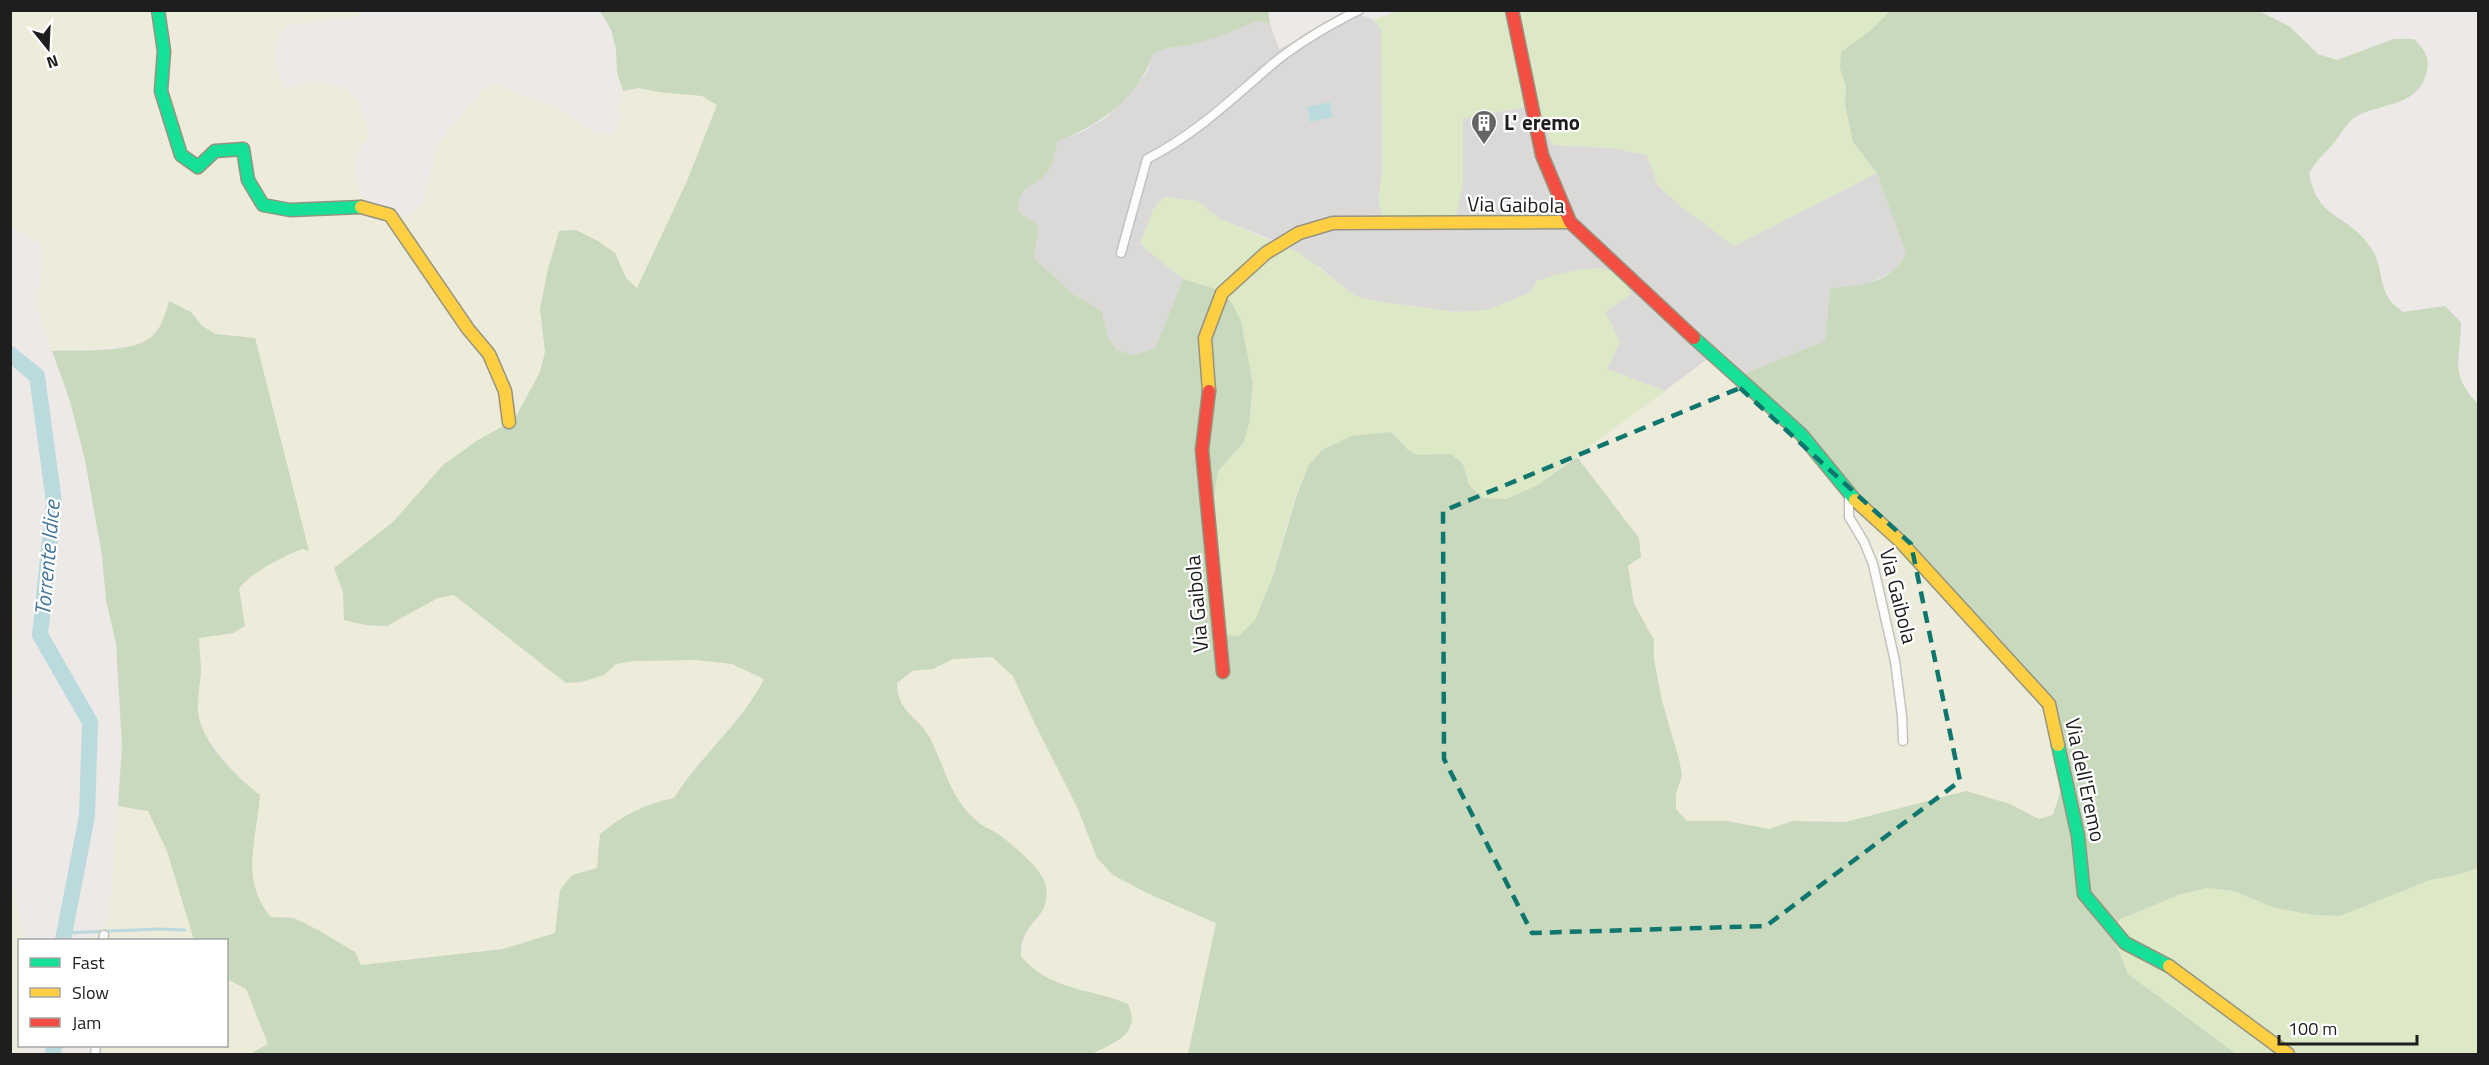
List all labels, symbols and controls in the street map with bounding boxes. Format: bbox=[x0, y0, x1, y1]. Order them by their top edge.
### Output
north arrow bbox=[18, 18, 78, 78]
text: N bbox=[44, 49, 62, 75]
place label: L' eremo bbox=[1504, 106, 1580, 138]
building icon: L' eremo bbox=[1469, 108, 1499, 146]
street label: Via Gaibola bbox=[1467, 187, 1566, 221]
water label: Torrente Idice bbox=[25, 497, 69, 617]
street label: Via Gaibola bbox=[1872, 545, 1926, 647]
street label: Via Gaibola bbox=[1176, 554, 1216, 654]
street label: Via dell'Eremo bbox=[2057, 715, 2115, 845]
legend bbox=[18, 939, 228, 1047]
text: Fast bbox=[72, 949, 105, 976]
text: Slow bbox=[72, 979, 109, 1006]
scale bar bbox=[2279, 1008, 2417, 1046]
text: Jam bbox=[72, 1009, 101, 1036]
text: 100 m bbox=[2288, 1015, 2337, 1042]

